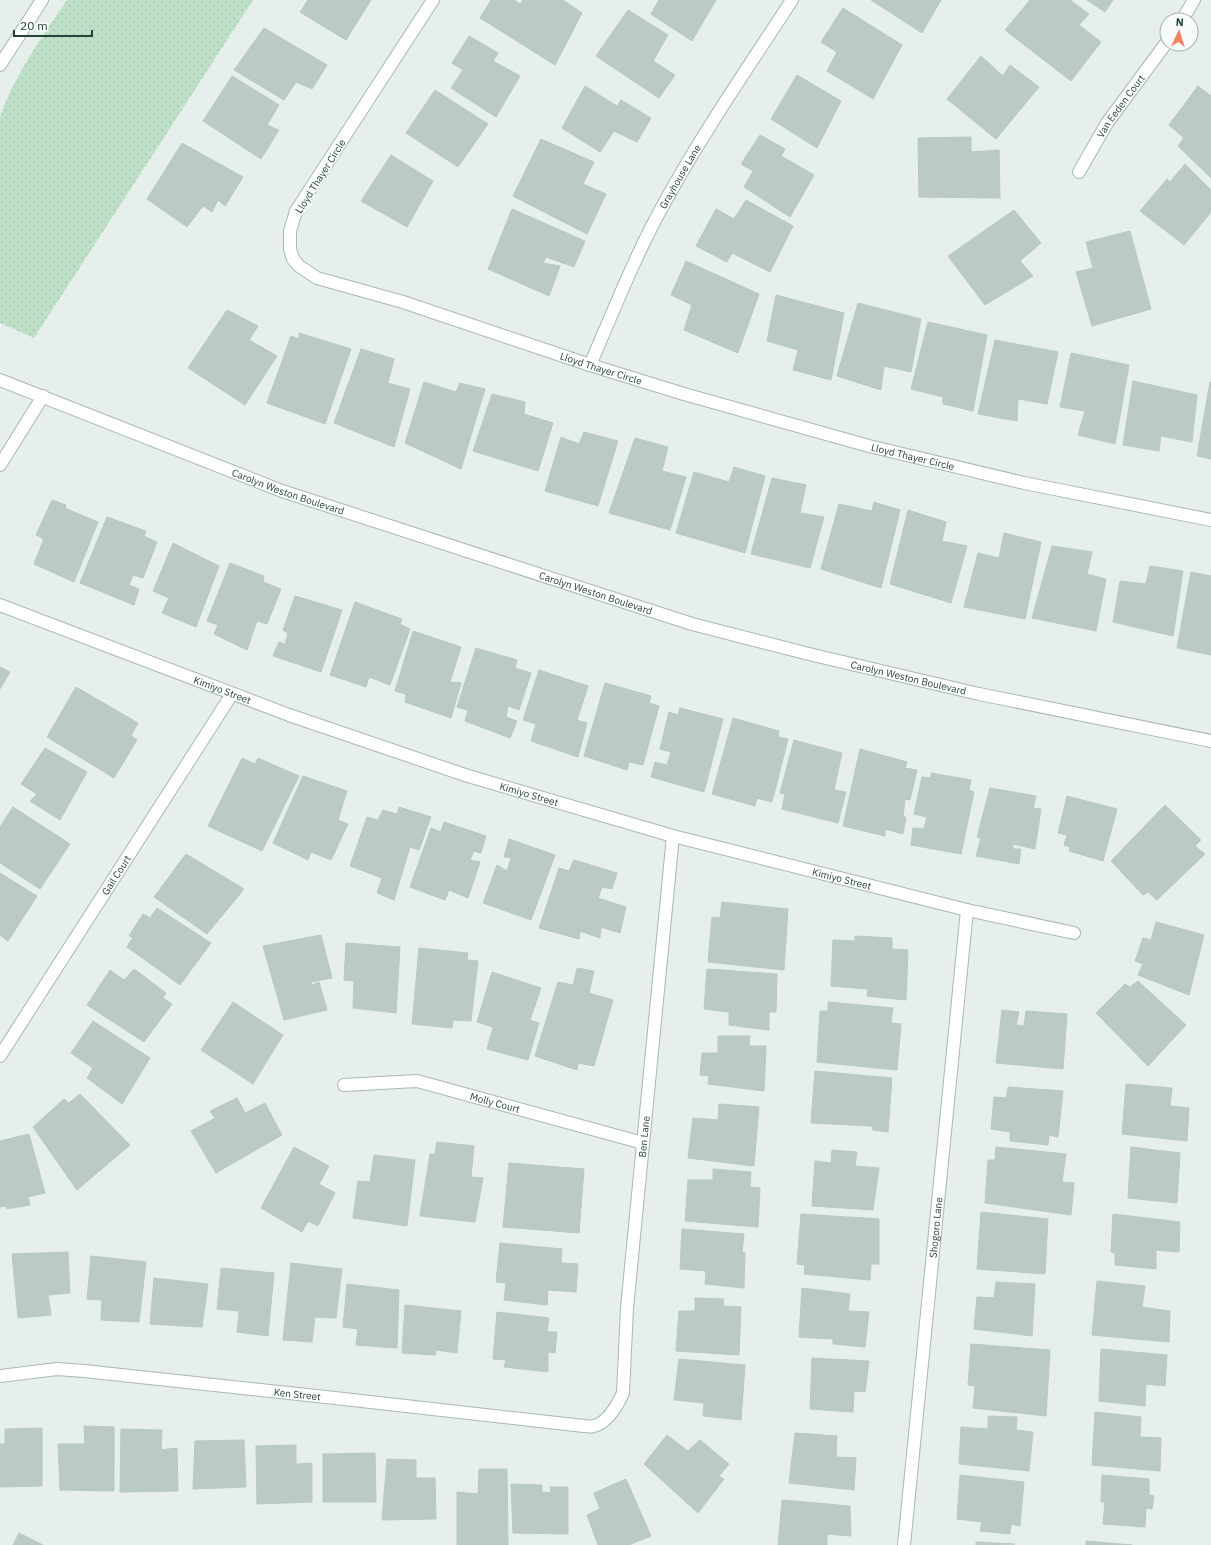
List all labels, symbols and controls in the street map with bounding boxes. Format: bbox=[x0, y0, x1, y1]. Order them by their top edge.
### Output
scale bar bbox=[14, 12, 92, 38]
north arrow bbox=[1159, 12, 1199, 52]
text: N bbox=[1175, 15, 1184, 29]
text: 20 m bbox=[20, 18, 48, 33]
street label: Van Eeden Court bbox=[1094, 72, 1148, 140]
street label: Lloyd Thayer Circle bbox=[292, 136, 349, 216]
street label: Grayhouse Lane bbox=[656, 142, 704, 211]
street label: Lloyd Thayer Circle bbox=[558, 349, 644, 388]
street label: Lloyd Thayer Circle bbox=[870, 441, 956, 473]
street label: Carolyn Weston Boulevard bbox=[230, 466, 346, 518]
street label: Carolyn Weston Boulevard bbox=[537, 569, 654, 618]
street label: Carolyn Weston Boulevard bbox=[849, 658, 967, 698]
street label: Kimiyo Street bbox=[192, 673, 253, 707]
street label: Kimiyo Street bbox=[498, 780, 560, 809]
street label: Gail Court bbox=[99, 853, 134, 898]
street label: Kimiyo Street bbox=[811, 865, 873, 893]
street label: Molly Court bbox=[468, 1090, 522, 1116]
street label: Ben Lane bbox=[636, 1115, 653, 1158]
street label: Shogoro Lane bbox=[927, 1196, 946, 1259]
street label: Ken Street bbox=[273, 1385, 322, 1403]

